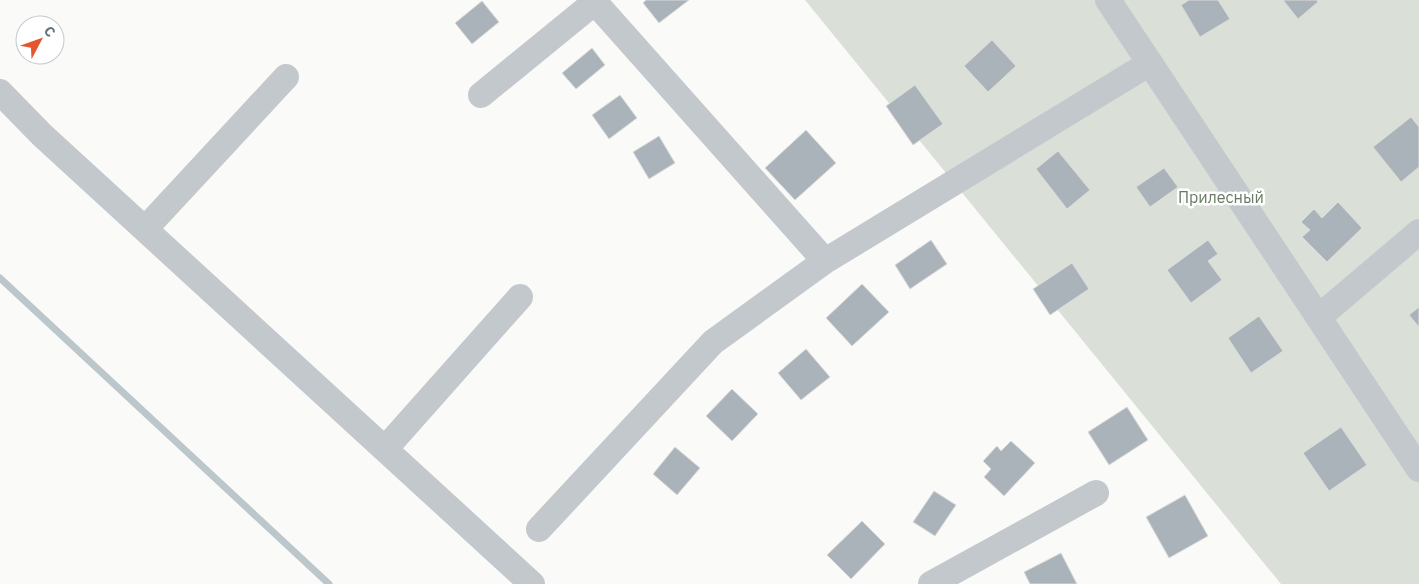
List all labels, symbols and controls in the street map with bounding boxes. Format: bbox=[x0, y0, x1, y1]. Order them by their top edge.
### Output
north arrow bbox=[15, 15, 65, 65]
text: С bbox=[40, 22, 60, 41]
park label: Прилесный bbox=[1178, 187, 1264, 207]

